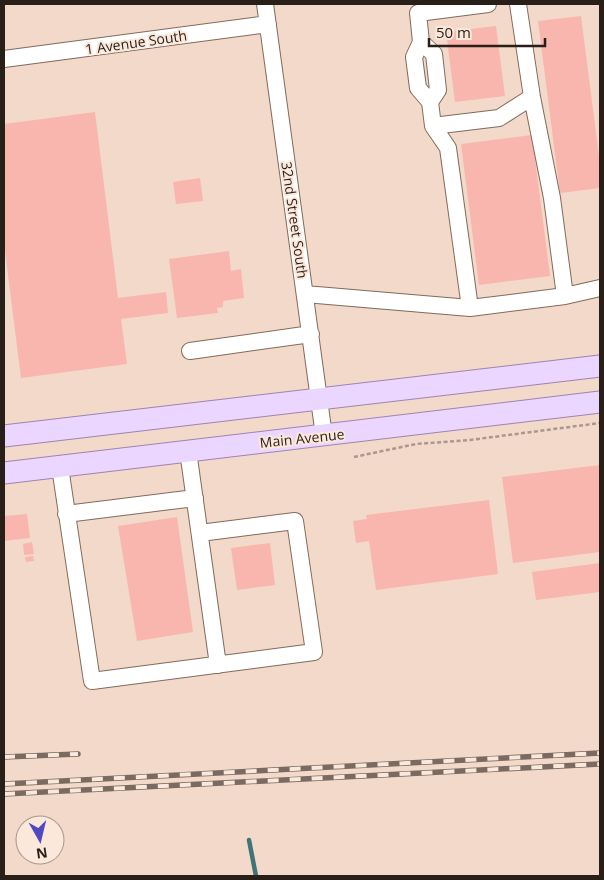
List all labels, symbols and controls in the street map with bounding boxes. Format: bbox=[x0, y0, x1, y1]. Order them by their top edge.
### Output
scale bar bbox=[429, 15, 545, 47]
text: 50 m bbox=[436, 22, 471, 42]
street label: 1 Avenue South bbox=[84, 25, 188, 59]
street label: 32nd Street South bbox=[277, 160, 313, 280]
street label: Main Avenue bbox=[259, 424, 345, 452]
north arrow bbox=[15, 815, 65, 865]
text: N bbox=[35, 843, 49, 864]

